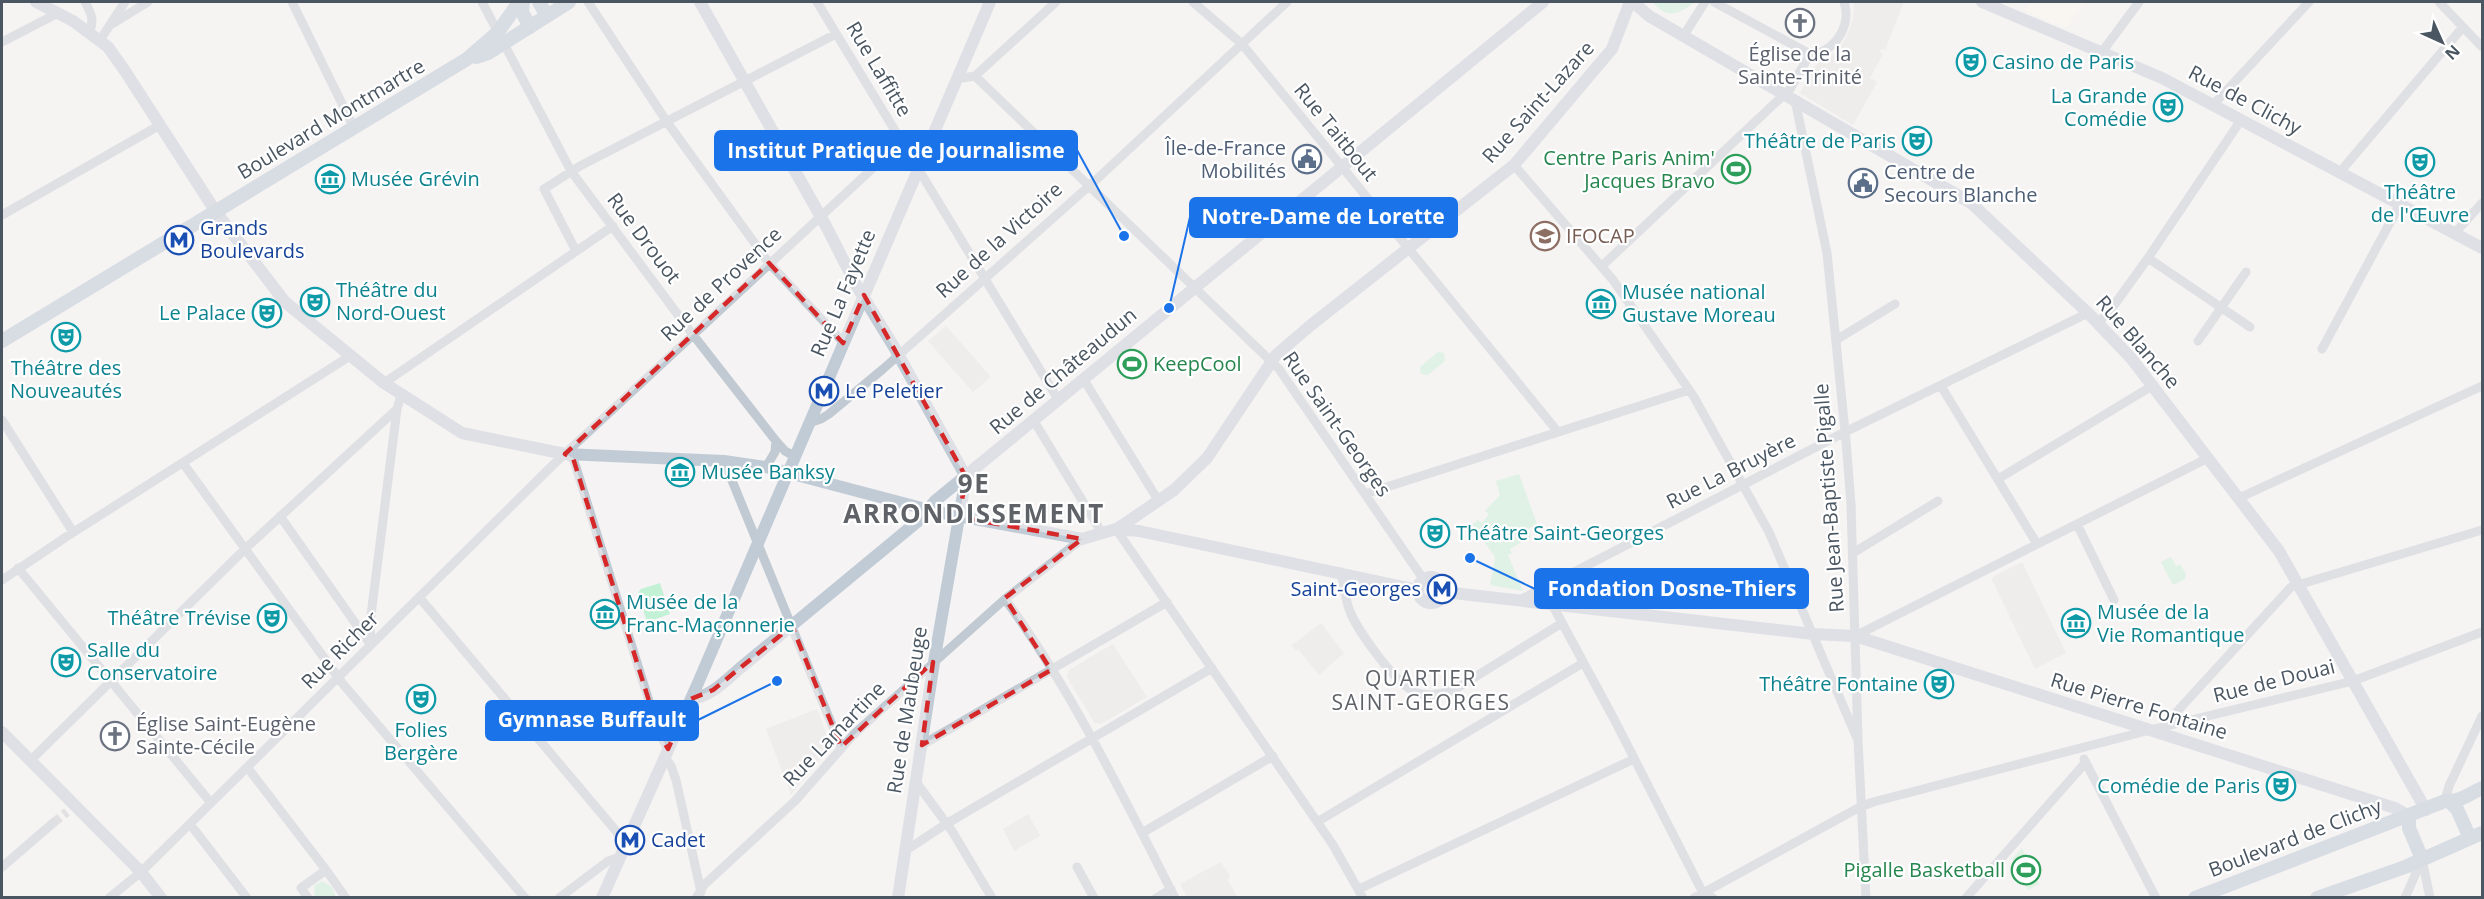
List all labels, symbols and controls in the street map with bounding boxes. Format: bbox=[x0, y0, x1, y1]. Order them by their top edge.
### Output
church icon: Église de la Sainte-Trinité bbox=[1784, 7, 1816, 39]
north arrow bbox=[2412, 12, 2472, 72]
street label: Rue Laffitte bbox=[840, 16, 918, 121]
street label: Rue Saint-Lazare bbox=[1476, 35, 1600, 168]
place label: Église de la Sainte-Trinité bbox=[1738, 40, 1862, 90]
text: N bbox=[2440, 40, 2465, 65]
theatre icon: Casino de Paris bbox=[1955, 46, 1987, 78]
place label: Casino de Paris bbox=[1992, 48, 2134, 75]
street label: Boulevard Montmartre bbox=[232, 52, 429, 185]
street label: Rue de Clichy bbox=[2184, 58, 2307, 141]
street label: Rue Taitbout bbox=[1288, 77, 1384, 186]
place label: La Grande Comédie bbox=[2051, 82, 2147, 132]
theatre icon: La Grande Comédie bbox=[2152, 91, 2184, 123]
theatre icon: Théâtre de Paris bbox=[1901, 125, 1933, 157]
place label: Théâtre de Paris bbox=[1744, 127, 1896, 154]
callout: Institut Pratique de Journalisme bbox=[715, 131, 1077, 170]
place label: Île-de-France Mobilités bbox=[1164, 134, 1286, 184]
text: Institut Pratique de Journalisme bbox=[727, 136, 1065, 164]
public building icon: Île-de-France Mobilités bbox=[1291, 143, 1323, 175]
place label: Centre Paris Anim' Jacques Bravo bbox=[1543, 144, 1715, 194]
theatre icon: Théâtre de l'Œuvre bbox=[2404, 146, 2436, 178]
sports icon: Centre Paris Anim' Jacques Bravo bbox=[1720, 153, 1752, 185]
place label: Centre de Secours Blanche bbox=[1884, 158, 2037, 208]
museum icon: Musée Grévin bbox=[314, 163, 346, 195]
place label: Musée Grévin bbox=[351, 165, 480, 192]
public building icon: Centre de Secours Blanche bbox=[1847, 167, 1879, 199]
street label: Rue de la Victoire bbox=[930, 176, 1068, 304]
place label: Théâtre de l'Œuvre bbox=[2371, 178, 2469, 228]
street label: Rue Drouot bbox=[601, 187, 687, 289]
callout: Notre-Dame de Lorette bbox=[1190, 198, 1457, 237]
text: Notre-Dame de Lorette bbox=[1201, 202, 1445, 230]
place label: Grands Boulevards bbox=[200, 214, 305, 264]
street label: Rue de Provence bbox=[654, 220, 787, 347]
school or university icon: IFOCAP bbox=[1529, 220, 1561, 252]
place label: IFOCAP bbox=[1566, 222, 1635, 249]
metro station icon: Grands Boulevards bbox=[163, 224, 195, 256]
street label: Rue La Fayette bbox=[804, 225, 882, 361]
place label: Théâtre du Nord-Ouest bbox=[336, 276, 446, 326]
place label: Musée national Gustave Moreau bbox=[1622, 278, 1776, 328]
theatre icon: Théâtre du Nord-Ouest bbox=[299, 286, 331, 318]
museum icon: Musée national Gustave Moreau bbox=[1585, 288, 1617, 320]
street label: Rue Blanche bbox=[2090, 289, 2186, 394]
theatre icon: Le Palace bbox=[251, 297, 283, 329]
place label: Le Palace bbox=[159, 299, 246, 326]
street label: Rue de Châteaudun bbox=[983, 301, 1142, 440]
theatre icon: Théâtre des Nouveautés bbox=[50, 321, 82, 353]
street label: Rue Saint-Georges bbox=[1277, 346, 1398, 502]
sports icon: KeepCool bbox=[1116, 348, 1148, 380]
place label: KeepCool bbox=[1153, 350, 1242, 377]
place label: Théâtre des Nouveautés bbox=[10, 354, 122, 404]
metro station icon: Le Peletier bbox=[808, 375, 840, 407]
place label: Le Peletier bbox=[845, 377, 943, 404]
street label: Rue Jean-Baptiste Pigalle bbox=[1807, 383, 1850, 613]
street label: Rue La Bruyère bbox=[1661, 426, 1800, 515]
museum icon: Musée Banksy bbox=[664, 456, 696, 488]
place label: Musée Banksy bbox=[701, 458, 836, 485]
district label: 9E ARRONDISSEMENT bbox=[843, 465, 1105, 531]
theatre icon: Théâtre Saint-Georges bbox=[1419, 517, 1451, 549]
place label: Théâtre Saint-Georges bbox=[1456, 519, 1664, 546]
callout: Fondation Dosne-Thiers bbox=[1535, 569, 1808, 608]
metro station icon: Saint-Georges bbox=[1426, 573, 1458, 605]
text: Fondation Dosne-Thiers bbox=[1548, 574, 1796, 602]
place label: Saint-Georges bbox=[1290, 575, 1421, 602]
place label: Musée de la Franc-Maçonnerie bbox=[626, 588, 795, 638]
museum icon: Musée de la Franc-Maçonnerie bbox=[589, 598, 621, 630]
place label: Musée de la Vie Romantique bbox=[2097, 598, 2245, 648]
theatre icon: Théâtre Trévise bbox=[256, 602, 288, 634]
place label: Théâtre Trévise bbox=[107, 604, 251, 631]
street label: Rue Richer bbox=[295, 605, 384, 694]
museum icon: Musée de la Vie Romantique bbox=[2060, 607, 2092, 639]
street label: Rue de Maubeuge bbox=[880, 624, 933, 795]
place label: Salle du Conservatoire bbox=[87, 636, 218, 686]
theatre icon: Salle du Conservatoire bbox=[50, 646, 82, 678]
street label: Rue de Douai bbox=[2210, 652, 2338, 709]
district label: QUARTIER SAINT-GEORGES bbox=[1332, 664, 1510, 716]
street label: Rue Pierre Fontaine bbox=[2047, 666, 2231, 745]
theatre icon: Théâtre Fontaine bbox=[1923, 668, 1955, 700]
place label: Théâtre Fontaine bbox=[1759, 670, 1918, 697]
street label: Rue Lamartine bbox=[777, 675, 891, 792]
theatre icon: Folies Bergère bbox=[405, 683, 437, 715]
callout: Gymnase Buffault bbox=[486, 701, 698, 740]
text: Gymnase Buffault bbox=[498, 705, 686, 733]
place label: Église Saint-Eugène Sainte-Cécile bbox=[136, 710, 316, 760]
place label: Folies Bergère bbox=[384, 716, 458, 766]
church icon: Église Saint-Eugène Sainte-Cécile bbox=[99, 720, 131, 752]
theatre icon: Comédie de Paris bbox=[2265, 770, 2297, 802]
place label: Comédie de Paris bbox=[2097, 772, 2260, 799]
street label: Boulevard de Clichy bbox=[2204, 792, 2386, 883]
metro station icon: Cadet bbox=[614, 824, 646, 856]
place label: Cadet bbox=[651, 826, 705, 853]
sports icon: Pigalle Basketball bbox=[2010, 854, 2042, 886]
place label: Pigalle Basketball bbox=[1844, 856, 2005, 883]

